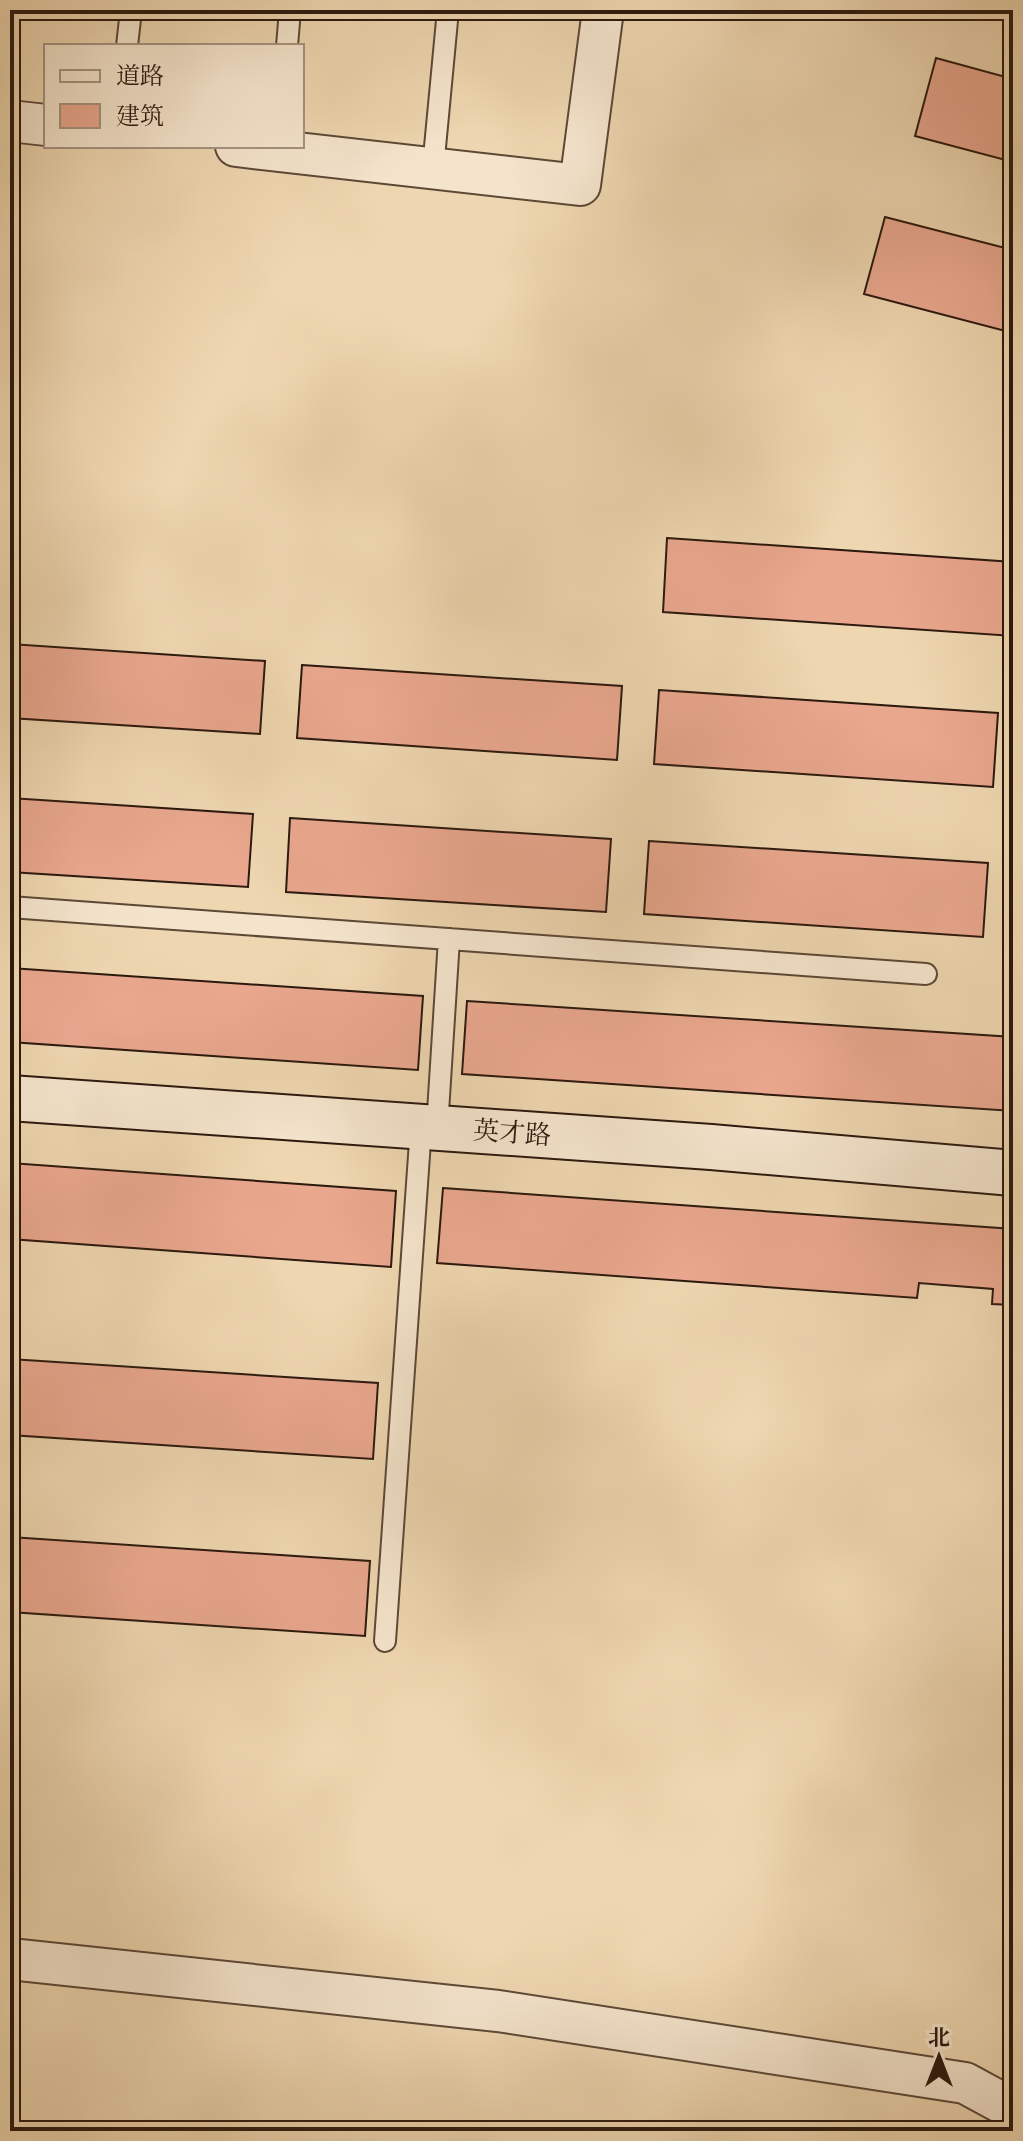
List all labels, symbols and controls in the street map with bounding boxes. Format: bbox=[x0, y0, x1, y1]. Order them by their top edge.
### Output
legend bbox=[44, 44, 304, 148]
text: 道路 bbox=[116, 62, 164, 90]
text: 建筑 bbox=[116, 102, 164, 130]
street label: 英才路 bbox=[472, 1115, 552, 1151]
north arrow bbox=[899, 2017, 979, 2097]
text: 北 bbox=[928, 2025, 950, 2051]

